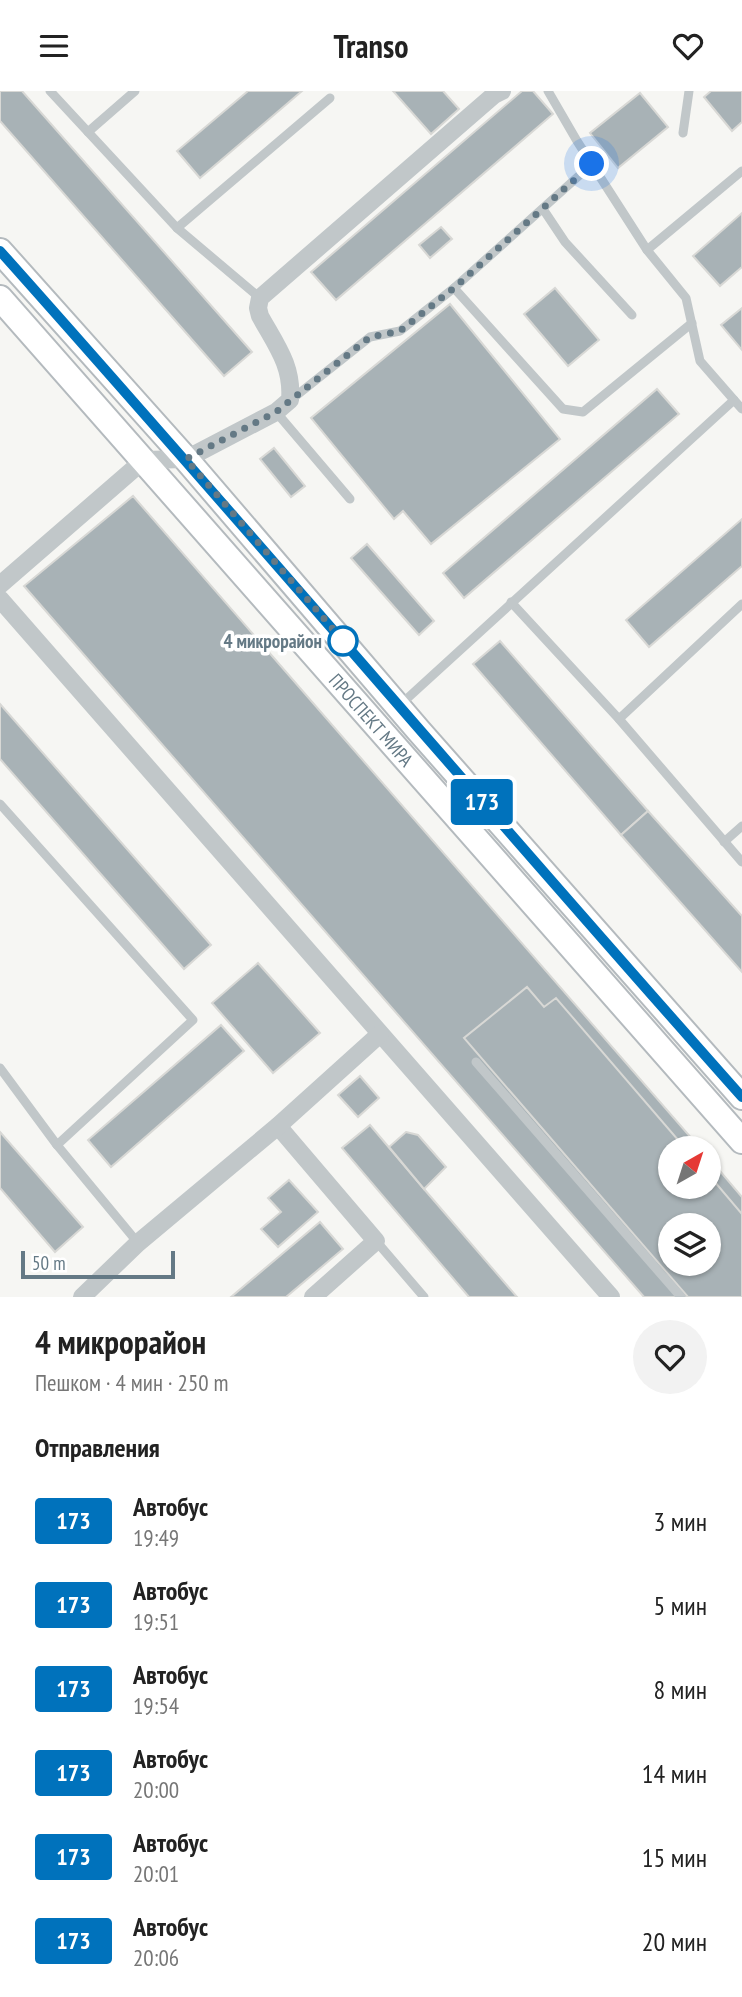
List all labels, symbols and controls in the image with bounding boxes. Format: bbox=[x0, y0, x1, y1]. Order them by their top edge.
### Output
text: Transo bbox=[334, 25, 408, 67]
icon: menu bbox=[35, 27, 73, 65]
icon: heart bbox=[669, 27, 707, 65]
your location bbox=[574, 146, 609, 181]
marker: 4 микрорайон bbox=[328, 626, 358, 656]
place label: 4 микрорайон bbox=[223, 629, 322, 653]
street label: ПРОСПЕКТ МИРА bbox=[324, 669, 419, 771]
line badge: 173 bbox=[442, 779, 522, 825]
text: 173 bbox=[465, 786, 499, 817]
north arrow bbox=[658, 1136, 721, 1199]
map controls bbox=[658, 1136, 721, 1276]
button: layers bbox=[658, 1213, 721, 1276]
scale bar bbox=[21, 1248, 175, 1280]
text: 50 m bbox=[32, 1251, 66, 1275]
text: 4 микрорайон bbox=[35, 1320, 206, 1363]
button: heart bbox=[633, 1320, 707, 1394]
text: Пешком · 4 мин · 250 m bbox=[35, 1368, 228, 1397]
text: Отправления bbox=[35, 1431, 160, 1464]
text: Автобус bbox=[133, 1490, 208, 1523]
text: 173 bbox=[56, 1505, 91, 1536]
text: 3 мин bbox=[654, 1505, 707, 1538]
text: 19:49 bbox=[133, 1523, 179, 1552]
text: Автобус bbox=[133, 1574, 208, 1607]
text: 173 bbox=[56, 1589, 91, 1620]
text: 5 мин bbox=[654, 1589, 707, 1622]
text: 19:51 bbox=[133, 1607, 179, 1636]
text: Автобус bbox=[133, 1658, 208, 1691]
text: 173 bbox=[56, 1673, 91, 1704]
text: 8 мин bbox=[654, 1673, 707, 1706]
text: 19:54 bbox=[133, 1691, 179, 1720]
text: Автобус bbox=[133, 1742, 208, 1775]
text: 173 bbox=[56, 1757, 91, 1788]
text: 14 мин bbox=[642, 1757, 707, 1790]
text: 20:00 bbox=[133, 1775, 179, 1804]
text: Автобус bbox=[133, 1826, 208, 1859]
text: 173 bbox=[56, 1841, 91, 1872]
text: 15 мин bbox=[642, 1841, 707, 1874]
text: 20:01 bbox=[133, 1859, 179, 1888]
text: Автобус bbox=[133, 1910, 208, 1943]
text: 173 bbox=[56, 1925, 91, 1956]
text: 20 мин bbox=[642, 1925, 707, 1958]
text: 20:06 bbox=[133, 1943, 179, 1972]

